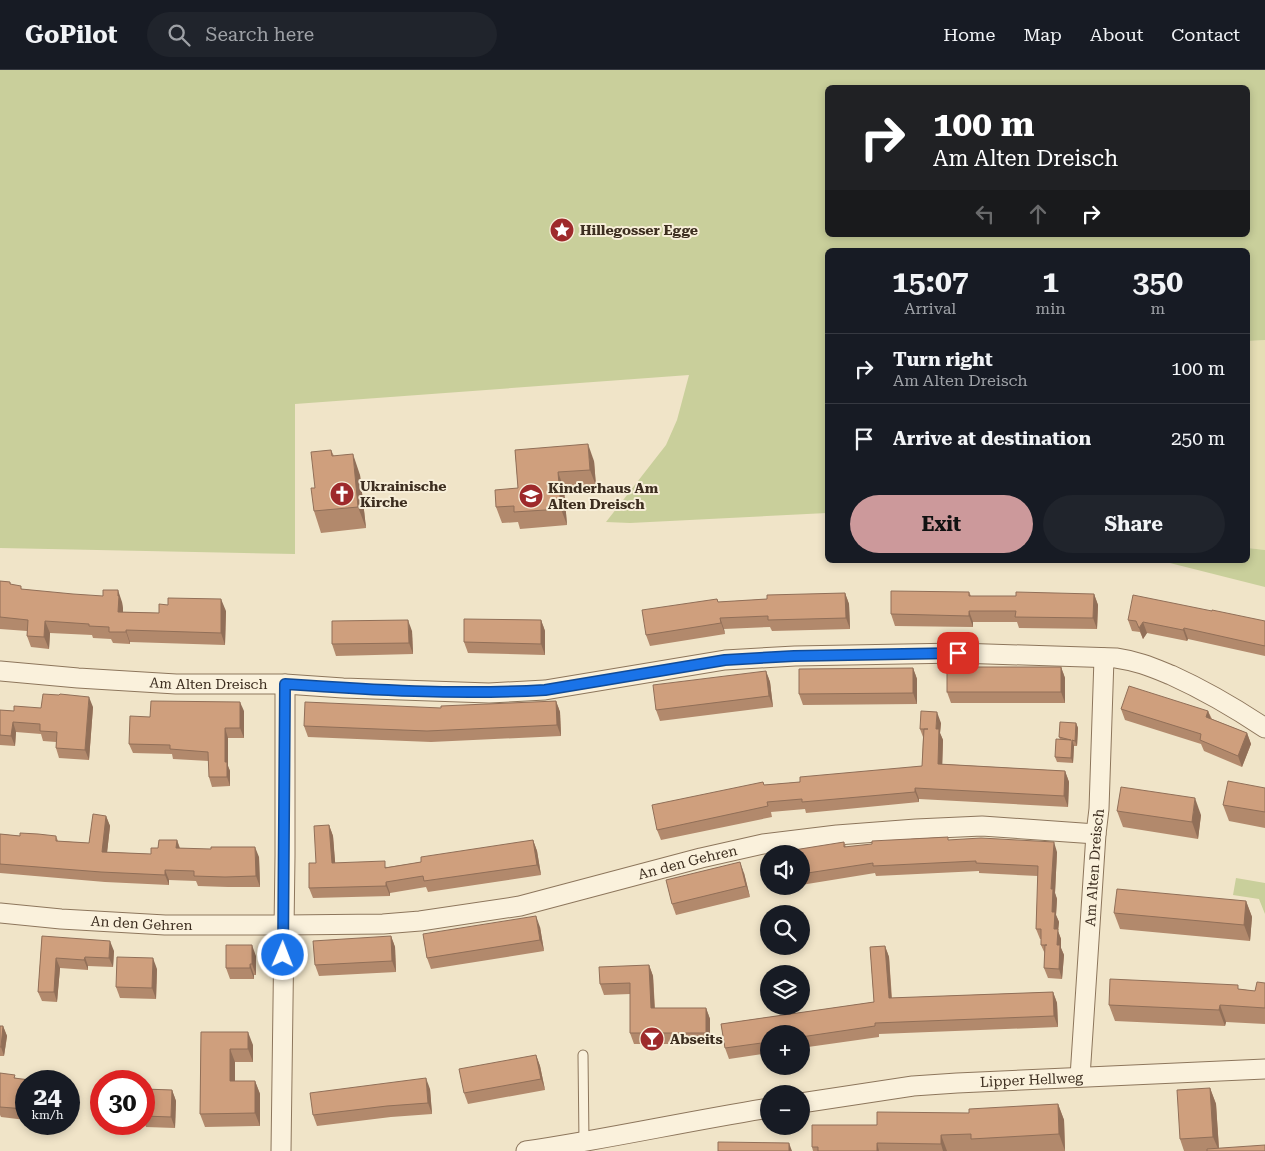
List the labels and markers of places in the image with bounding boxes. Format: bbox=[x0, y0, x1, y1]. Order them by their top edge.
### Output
place icon: Hillegosser Egge bbox=[549, 217, 575, 243]
place label: Hillegosser Egge bbox=[580, 222, 698, 238]
place label: Ukrainische Kirche bbox=[360, 478, 446, 510]
place label: Kinderhaus Am Alten Dreisch bbox=[548, 480, 659, 512]
church icon: Ukrainische Kirche bbox=[329, 481, 355, 507]
school or university icon: Kinderhaus Am Alten Dreisch bbox=[518, 483, 544, 509]
pin bbox=[937, 632, 979, 674]
bar icon: Abseits bbox=[639, 1026, 665, 1052]
place label: Abseits bbox=[670, 1031, 723, 1047]

